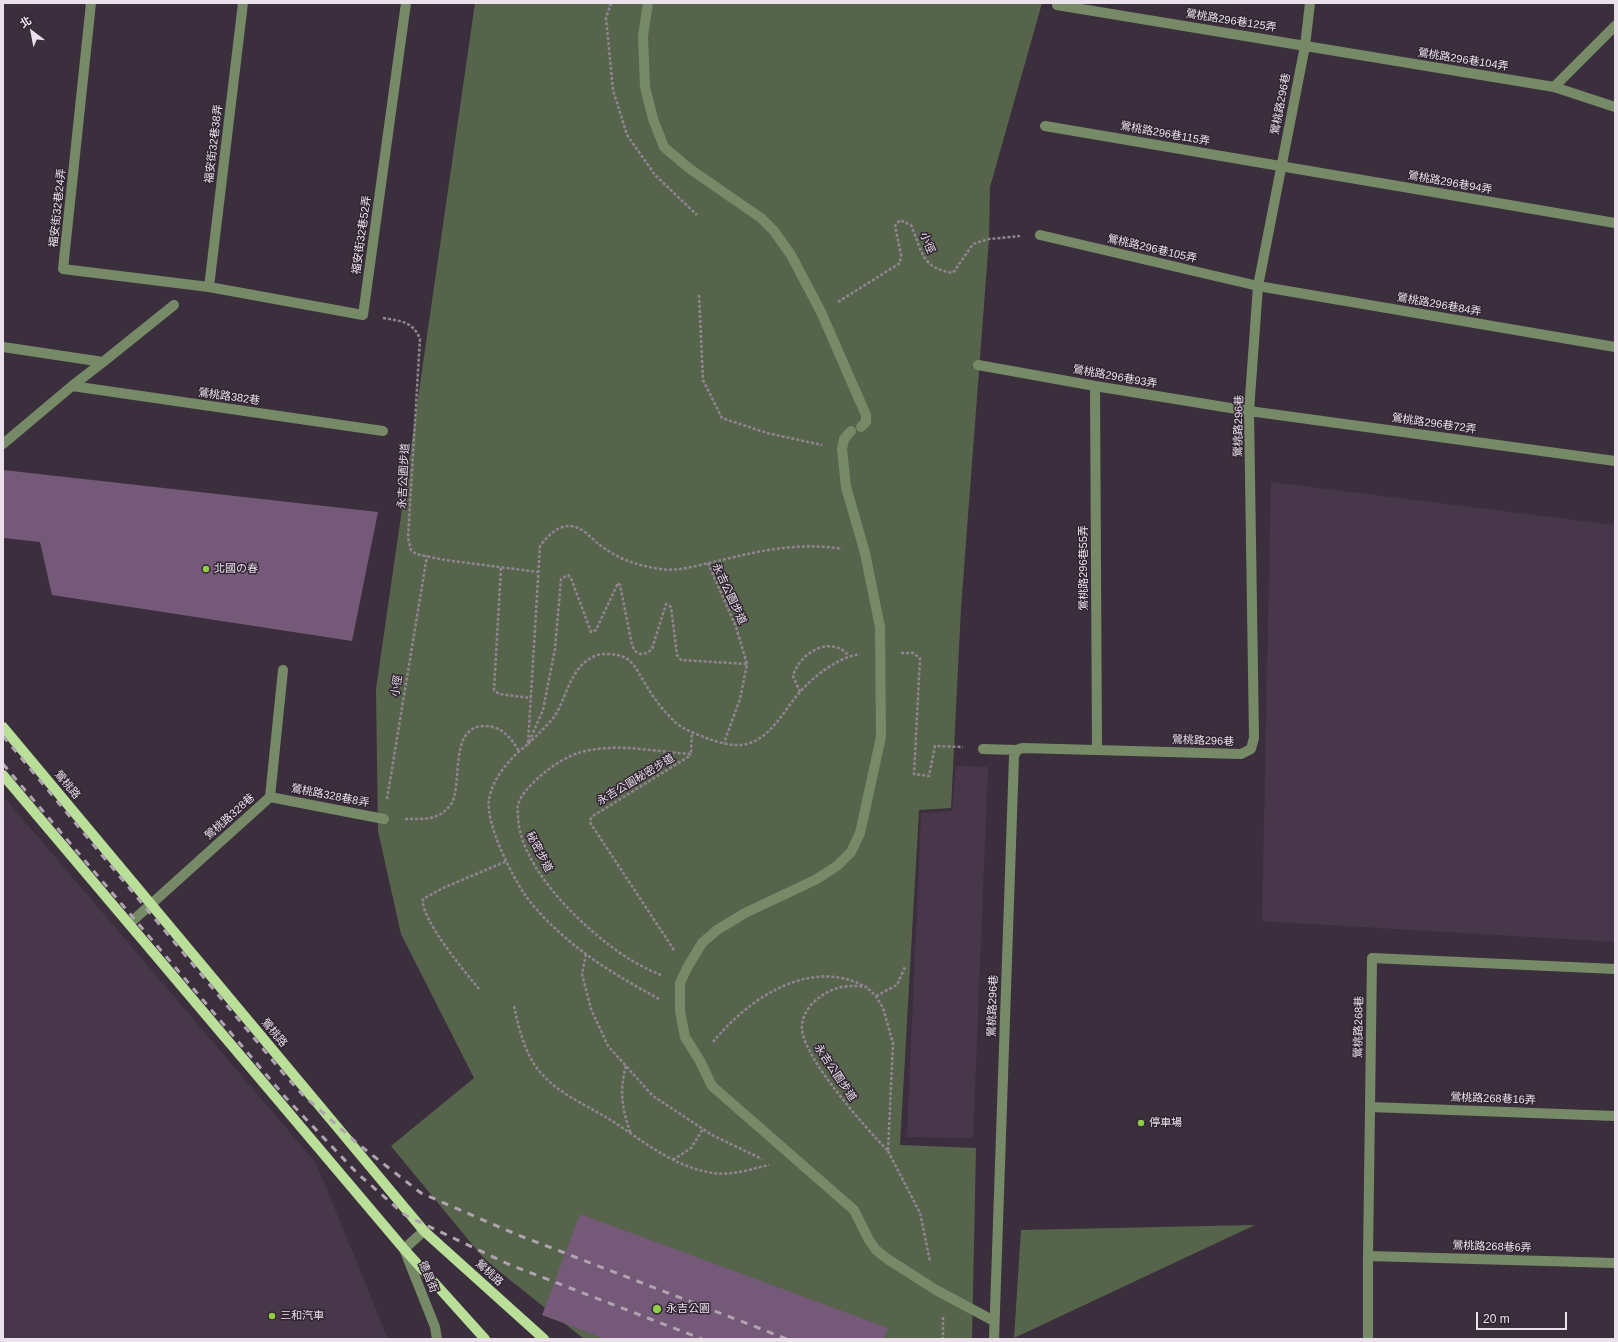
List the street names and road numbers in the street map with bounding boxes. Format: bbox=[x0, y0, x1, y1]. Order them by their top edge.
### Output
street label: 鶯桃路296巷125弄 bbox=[1185, 7, 1277, 35]
street label: 鶯桃路296巷104弄 bbox=[1417, 46, 1509, 74]
street label: 鶯桃路296巷 bbox=[1269, 72, 1293, 136]
street label: 福安街32巷38弄 bbox=[203, 104, 225, 184]
street label: 鶯桃路296巷115弄 bbox=[1119, 120, 1211, 148]
street label: 福安街32巷24弄 bbox=[47, 168, 69, 248]
street label: 鶯桃路296巷94弄 bbox=[1407, 169, 1493, 197]
street label: 福安街32巷52弄 bbox=[350, 195, 374, 275]
street label: 小徑 bbox=[917, 230, 937, 256]
street label: 鶯桃路296巷105弄 bbox=[1106, 232, 1198, 266]
street label: 鶯桃路296巷84弄 bbox=[1396, 291, 1482, 319]
street label: 鶯桃路296巷93弄 bbox=[1072, 363, 1158, 391]
street label: 鶯桃路382巷 bbox=[197, 386, 261, 408]
street label: 鶯桃路296巷 bbox=[1232, 395, 1246, 457]
street label: 鶯桃路296巷72弄 bbox=[1391, 412, 1477, 436]
street label: 永吉公園步道 bbox=[396, 443, 412, 509]
street label: 鶯桃路296巷55弄 bbox=[1077, 525, 1091, 611]
street label: 永吉公園步道 bbox=[709, 561, 749, 627]
street label: 小徑 bbox=[389, 674, 405, 698]
street label: 鶯桃路296巷 bbox=[1172, 733, 1234, 749]
street label: 永吉公園秘密步道 bbox=[595, 752, 677, 808]
street label: 鶯桃路 bbox=[51, 768, 83, 802]
street label: 鶯桃路328巷8弄 bbox=[290, 782, 370, 810]
street label: 鶯桃路328巷 bbox=[202, 791, 258, 843]
street label: 秘密步道 bbox=[523, 829, 555, 875]
street label: 鶯桃路296巷 bbox=[985, 975, 1001, 1037]
street label: 鶯桃路268巷 bbox=[1352, 996, 1366, 1058]
street label: 鶯桃路 bbox=[258, 1016, 290, 1050]
street label: 永吉公園步道 bbox=[811, 1042, 859, 1104]
street label: 鶯桃路268巷16弄 bbox=[1450, 1091, 1536, 1107]
street label: 鶯桃路268巷6弄 bbox=[1452, 1239, 1532, 1255]
street label: 鶯桃路 bbox=[472, 1257, 506, 1289]
street label: 德昌街 bbox=[416, 1259, 440, 1295]

